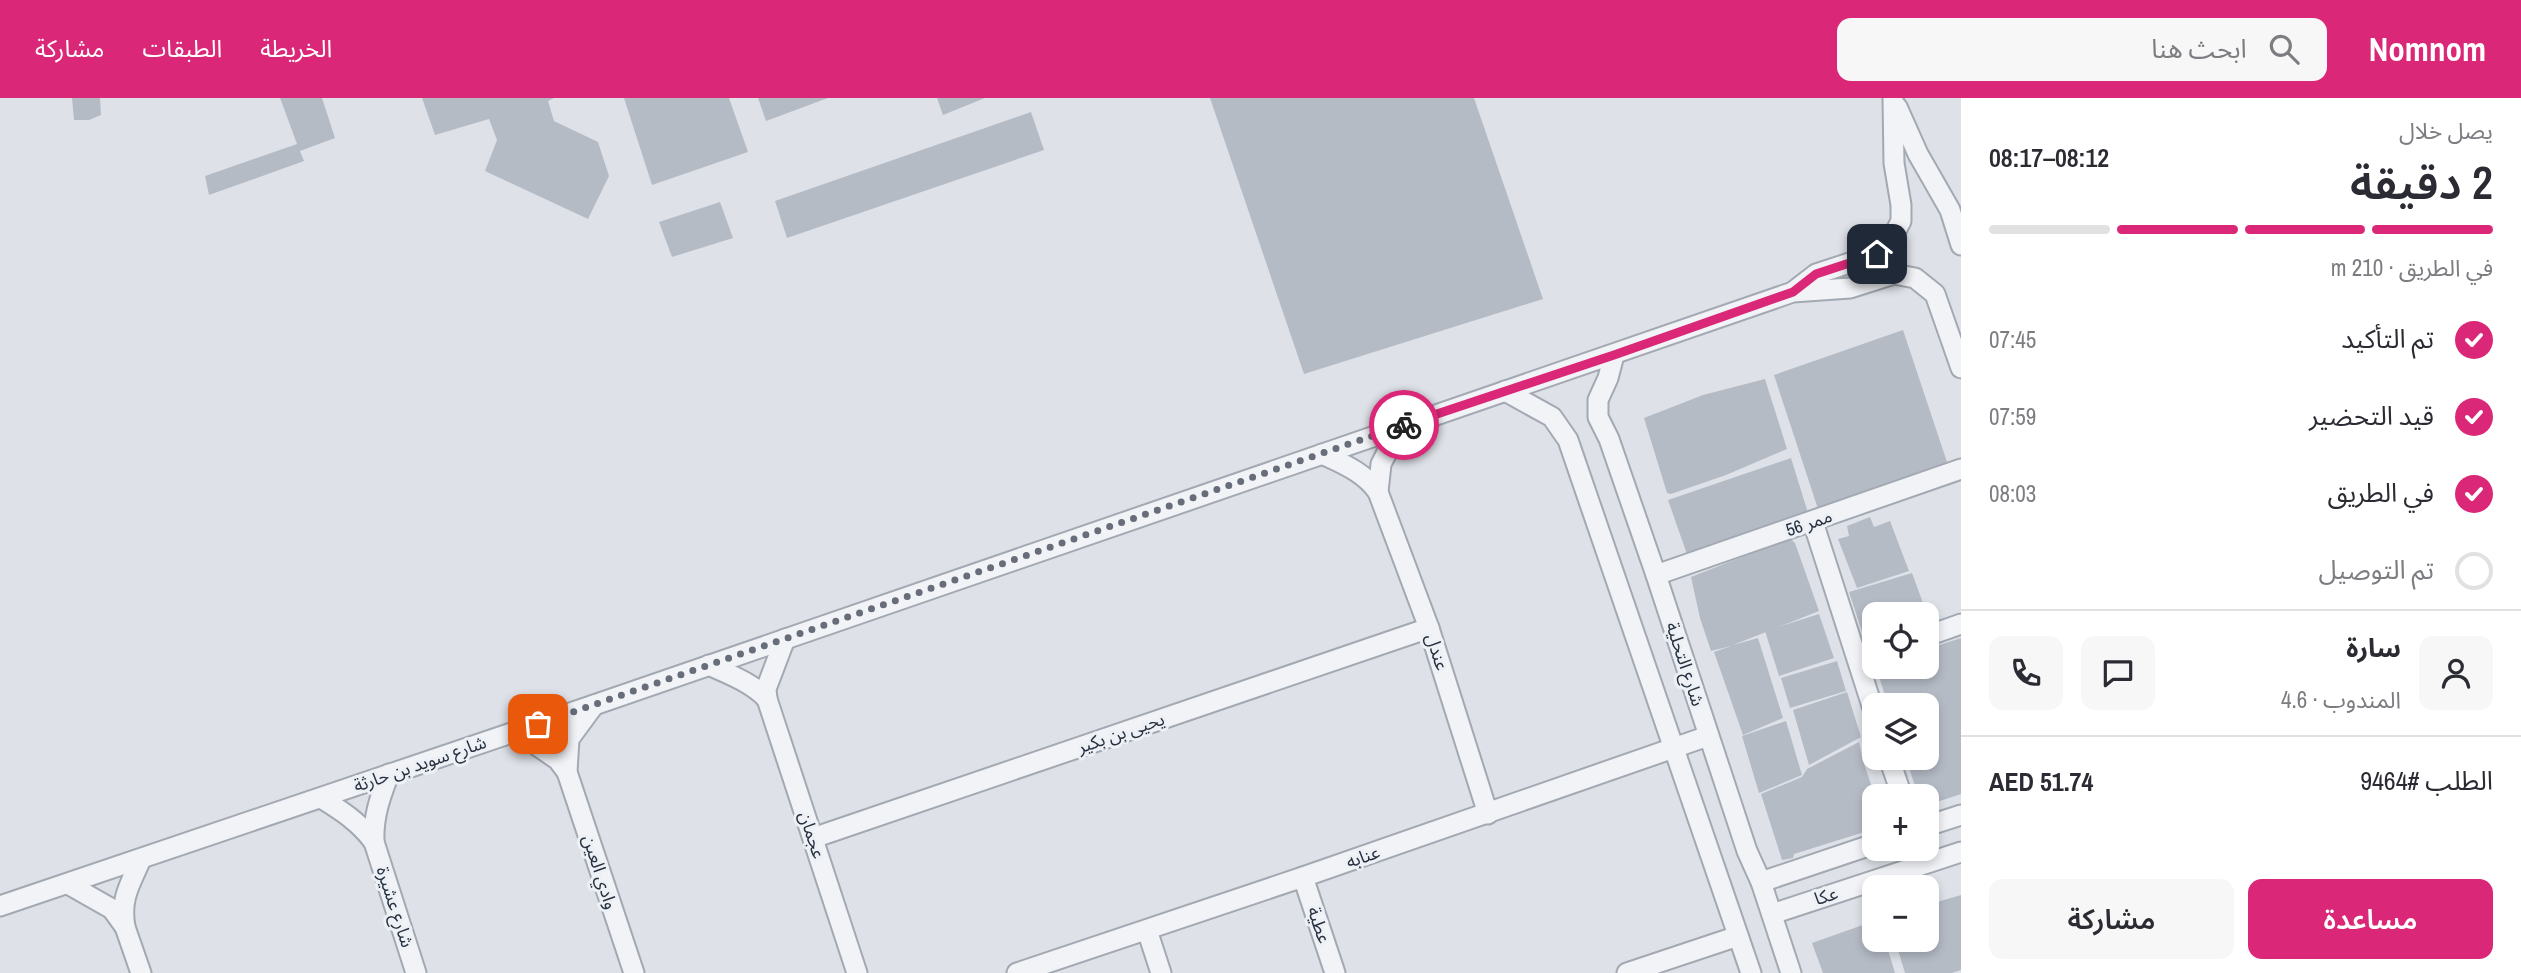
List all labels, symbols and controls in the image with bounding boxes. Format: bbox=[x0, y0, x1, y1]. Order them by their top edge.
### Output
search box bbox=[1837, 18, 2327, 81]
text: Nomnom bbox=[2369, 27, 2486, 71]
icon: search bbox=[2265, 30, 2303, 68]
text: ابحث هنا bbox=[2151, 31, 2247, 66]
text: مشاركة bbox=[35, 32, 104, 64]
text: الطبقات bbox=[142, 32, 222, 64]
text: الخريطة bbox=[260, 32, 332, 64]
text: يصل خلال bbox=[2399, 115, 2493, 146]
text: 08:12–08:17 bbox=[1989, 140, 2109, 175]
text: 2 دقيقة bbox=[2350, 151, 2493, 213]
pin bbox=[1847, 224, 1907, 284]
icon: home bbox=[1858, 235, 1896, 273]
text: في الطريق · 210 m bbox=[2331, 252, 2493, 283]
text: تم التأكيد bbox=[2341, 321, 2434, 356]
icon: check bbox=[2455, 321, 2493, 359]
text: 07:45 bbox=[1989, 324, 2036, 355]
courier bbox=[1369, 390, 1439, 460]
text: قيد التحضير bbox=[2309, 398, 2434, 433]
icon: check bbox=[2455, 398, 2493, 436]
text: 07:59 bbox=[1989, 401, 2036, 432]
icon: bike bbox=[1385, 406, 1423, 444]
text: في الطريق bbox=[2328, 475, 2434, 510]
icon: check bbox=[2455, 475, 2493, 513]
text: 08:03 bbox=[1989, 478, 2036, 509]
street label: ممر 56 bbox=[1782, 503, 1835, 542]
text: تم التوصيل bbox=[2319, 552, 2434, 587]
map controls bbox=[1862, 602, 1939, 952]
button: locate bbox=[1862, 602, 1939, 679]
street label: شارع التحلية bbox=[1658, 619, 1711, 710]
street label: عندل bbox=[1420, 630, 1455, 673]
text: سارة bbox=[2346, 630, 2401, 665]
button: phone bbox=[1989, 636, 2063, 710]
button: chat bbox=[2081, 636, 2155, 710]
button: person bbox=[2419, 636, 2493, 710]
text: المندوب · 4.6 bbox=[2281, 684, 2401, 715]
button: layers bbox=[1862, 693, 1939, 770]
pin bbox=[508, 694, 568, 754]
icon: bag bbox=[519, 705, 557, 743]
street label: يحيى بن بكير bbox=[1073, 706, 1168, 759]
street label: شارع سويد بن حارثة bbox=[350, 729, 490, 800]
text: الطلب #9464 bbox=[2360, 763, 2493, 798]
text: AED 51.74 bbox=[1989, 764, 2093, 799]
button: + bbox=[1862, 784, 1939, 861]
street label: عجمان bbox=[793, 808, 832, 862]
street label: وادي العين bbox=[576, 831, 624, 913]
street label: عنابه bbox=[1343, 839, 1383, 874]
street label: شارع عشيرة bbox=[369, 863, 420, 951]
button: − bbox=[1862, 875, 1939, 952]
button: مشاركة bbox=[1989, 879, 2234, 959]
button: مساعدة bbox=[2248, 879, 2493, 959]
street label: عكا bbox=[1811, 880, 1841, 911]
street label: عطية bbox=[1302, 903, 1337, 947]

